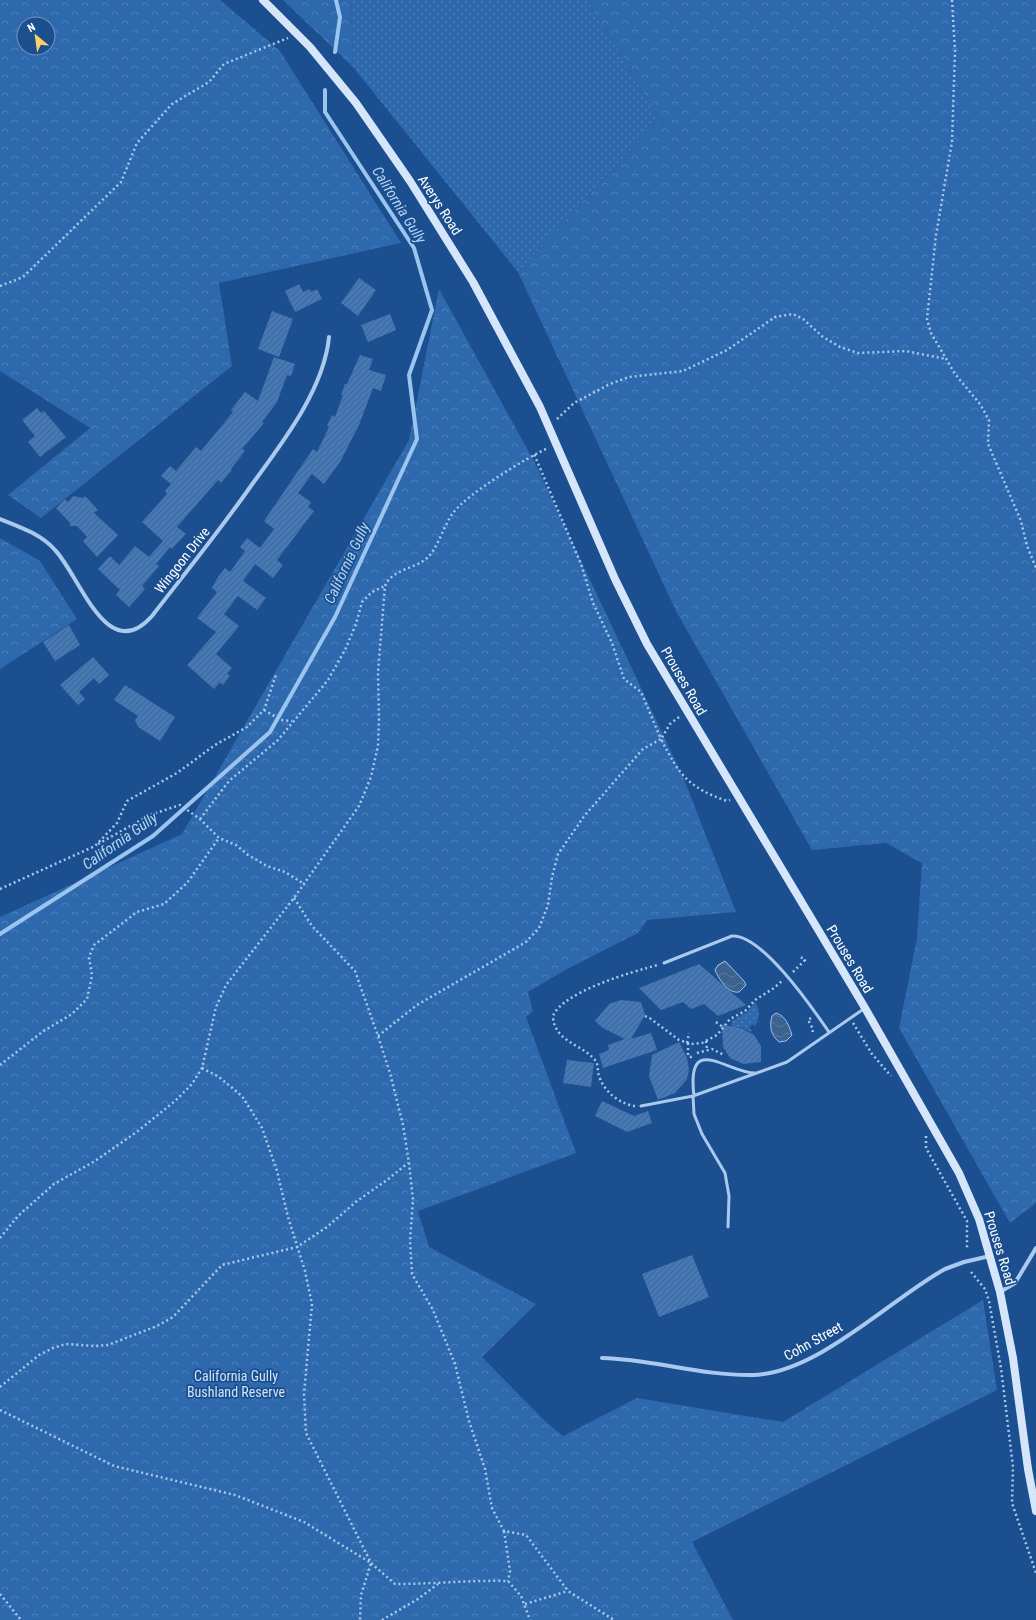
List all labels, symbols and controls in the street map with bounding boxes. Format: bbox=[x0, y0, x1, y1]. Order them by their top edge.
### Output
north arrow bbox=[16, 16, 56, 56]
text: N bbox=[25, 20, 38, 35]
water label: California Gully bbox=[368, 163, 430, 248]
street label: Averys Road bbox=[415, 172, 465, 238]
water label: California Gully bbox=[320, 519, 374, 606]
street label: Wingoon Drive bbox=[151, 523, 213, 596]
street label: Prouses Road bbox=[658, 644, 710, 718]
water label: California Gully bbox=[79, 808, 162, 873]
street label: Prouses Road bbox=[823, 922, 877, 996]
street label: Prouses Road bbox=[981, 1209, 1019, 1287]
street label: Cohn Street bbox=[781, 1318, 845, 1364]
park label: California Gully Bushland Reserve bbox=[187, 1368, 286, 1400]

